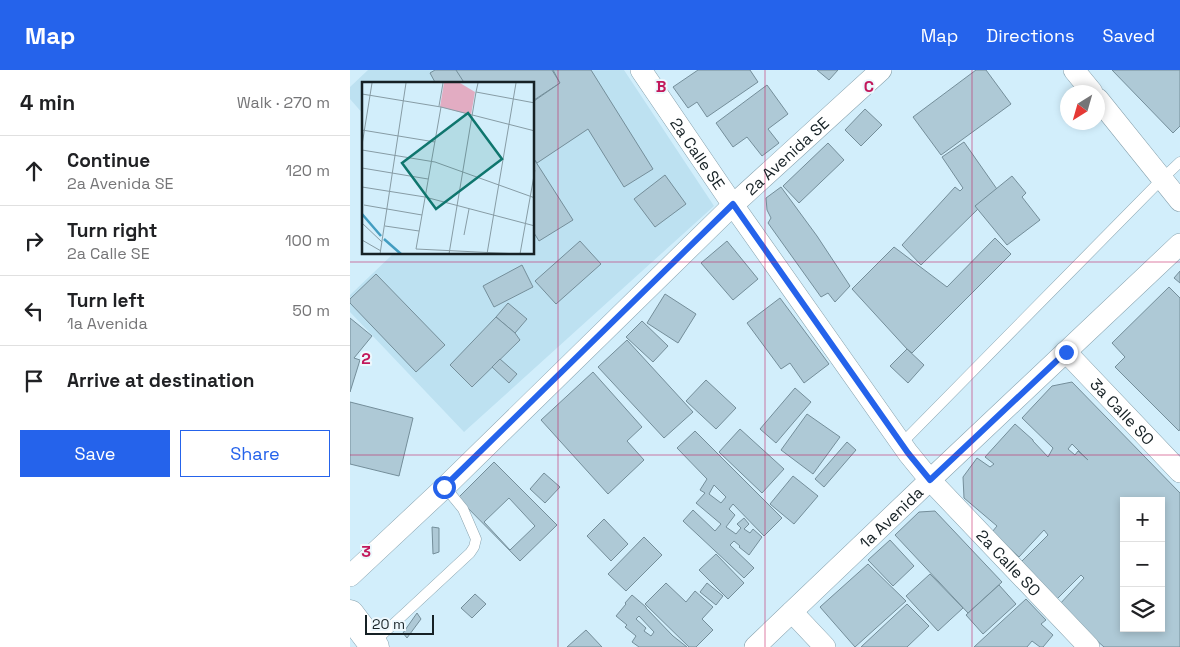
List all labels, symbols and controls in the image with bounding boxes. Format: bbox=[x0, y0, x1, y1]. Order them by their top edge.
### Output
text: Map bbox=[25, 20, 75, 51]
text: Map bbox=[921, 24, 958, 47]
text: Directions bbox=[986, 24, 1075, 47]
text: Saved bbox=[1103, 24, 1155, 47]
text: B bbox=[656, 76, 666, 97]
text: C bbox=[864, 76, 874, 97]
inset map bbox=[362, 82, 535, 255]
north arrow bbox=[1060, 85, 1105, 130]
text: 4 min bbox=[20, 89, 75, 116]
text: Walk · 270 m bbox=[237, 92, 330, 113]
street label: 2a Avenida SE bbox=[740, 112, 833, 200]
street label: 2a Calle SE bbox=[666, 113, 730, 194]
text: Continue bbox=[67, 148, 150, 173]
icon: ahead bbox=[20, 157, 48, 185]
text: 120 m bbox=[286, 160, 330, 181]
text: 2a Avenida SE bbox=[67, 173, 173, 194]
text: Turn right bbox=[67, 218, 157, 243]
icon: right bbox=[20, 227, 48, 255]
text: 100 m bbox=[285, 230, 330, 251]
text: 2a Calle SE bbox=[67, 243, 150, 264]
text: Turn left bbox=[67, 288, 145, 313]
icon: left bbox=[20, 297, 48, 325]
text: 50 m bbox=[292, 300, 330, 321]
text: 1a Avenida bbox=[67, 313, 148, 334]
route end bbox=[1055, 341, 1078, 364]
text: 2 bbox=[361, 348, 371, 369]
icon: arrive bbox=[20, 367, 48, 395]
text: Arrive at destination bbox=[67, 368, 255, 393]
street label: 3a Calle SO bbox=[1086, 374, 1159, 449]
button: Save bbox=[20, 430, 170, 477]
button: Share bbox=[180, 430, 330, 477]
route start bbox=[433, 476, 456, 499]
street label: 1a Avenida bbox=[855, 482, 927, 553]
map controls bbox=[1120, 497, 1165, 632]
button: + bbox=[1120, 497, 1165, 542]
street label: 2a Calle SO bbox=[972, 525, 1046, 601]
text: 3 bbox=[361, 541, 371, 562]
button: − bbox=[1120, 542, 1165, 587]
button: layers bbox=[1120, 587, 1165, 632]
scale bar bbox=[365, 612, 434, 635]
text: 20 m bbox=[372, 615, 405, 633]

